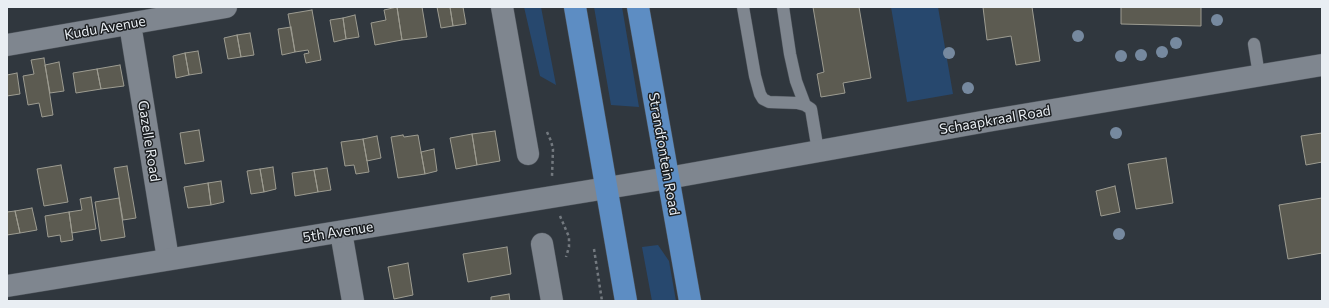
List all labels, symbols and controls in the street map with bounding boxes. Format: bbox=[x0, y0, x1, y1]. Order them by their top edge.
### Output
street label: Kudu Avenue bbox=[63, 13, 147, 43]
street label: Strandfontein Road bbox=[645, 91, 683, 217]
street label: Gazelle Road bbox=[134, 99, 164, 183]
street label: Schaapkraal Road bbox=[938, 102, 1052, 138]
street label: 5th Avenue bbox=[302, 218, 374, 246]

